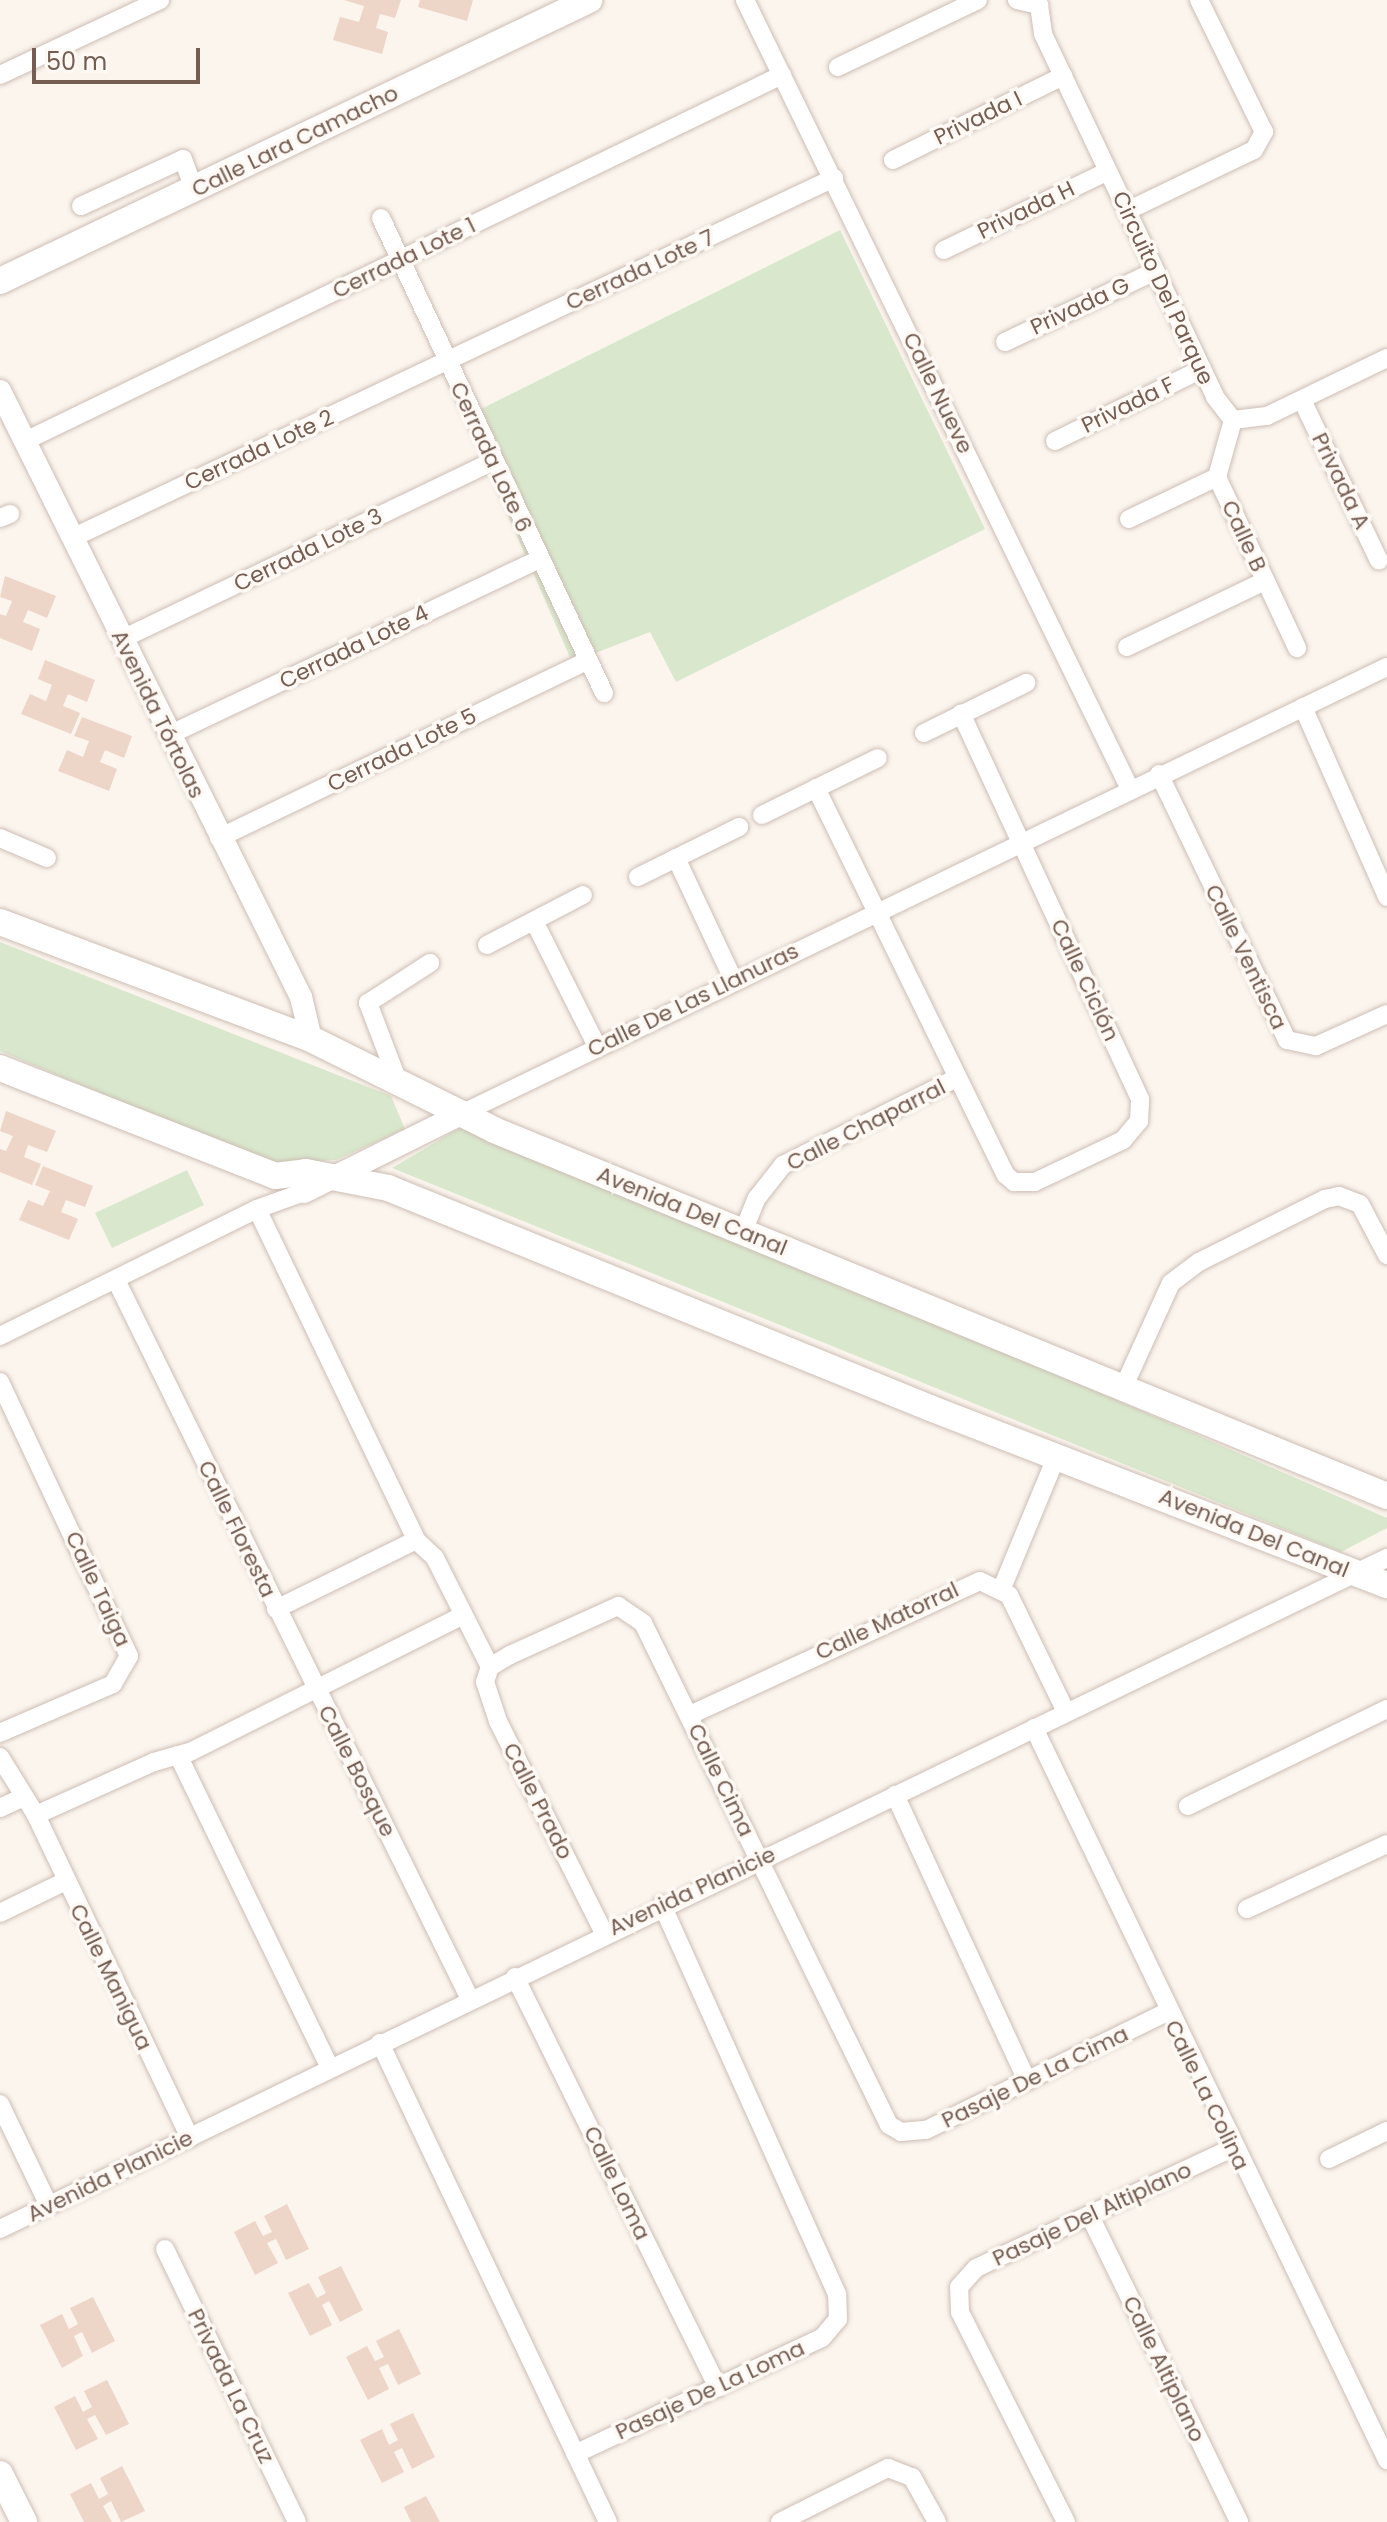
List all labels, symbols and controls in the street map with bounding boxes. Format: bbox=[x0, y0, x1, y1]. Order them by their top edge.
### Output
scale bar bbox=[36, 32, 204, 82]
text: 50 m bbox=[46, 45, 107, 78]
street label: Calle Lara Camacho bbox=[187, 80, 403, 202]
street label: Privada I bbox=[930, 85, 1026, 151]
street label: Privada H bbox=[973, 175, 1079, 245]
street label: Circuito Del Parque bbox=[1107, 187, 1219, 389]
street label: Cerrada Lote 1 bbox=[328, 212, 480, 304]
street label: Cerrada Lote 7 bbox=[562, 224, 718, 316]
street label: Privada G bbox=[1026, 272, 1134, 340]
street label: Calle Nueve bbox=[897, 328, 979, 458]
street label: Privada F bbox=[1077, 371, 1179, 439]
street label: Cerrada Lote 6 bbox=[445, 378, 537, 536]
street label: Cerrada Lote 2 bbox=[180, 404, 338, 496]
street label: Privada A bbox=[1306, 428, 1376, 534]
street label: Calle B bbox=[1216, 496, 1272, 576]
street label: Cerrada Lote 3 bbox=[230, 503, 386, 597]
street label: Cerrada Lote 4 bbox=[275, 600, 433, 694]
street label: Avenida Tórtolas bbox=[106, 626, 210, 802]
street label: Cerrada Lote 5 bbox=[323, 703, 481, 797]
street label: Calle Ventisca bbox=[1200, 880, 1292, 1034]
street label: Calle Ciclón bbox=[1045, 915, 1125, 1045]
street label: Calle De Las Llanuras bbox=[583, 937, 803, 1063]
street label: Calle Chaparral bbox=[782, 1074, 950, 1176]
street label: Avenida Del Canal bbox=[593, 1161, 791, 1261]
street label: Calle Floresta bbox=[192, 1456, 282, 1602]
street label: Avenida Del Canal bbox=[1155, 1483, 1353, 1583]
street label: Calle Taiga bbox=[60, 1527, 136, 1651]
street label: Calle Matorral bbox=[811, 1576, 963, 1666]
street label: Calle Bosque bbox=[313, 1701, 401, 1841]
street label: Calle Cima bbox=[682, 1719, 760, 1841]
street label: Calle Prado bbox=[497, 1738, 579, 1864]
street label: Avenida Planicie bbox=[604, 1841, 780, 1941]
street label: Calle Manigua bbox=[64, 1900, 158, 2054]
street label: Calle La Colina bbox=[1159, 2016, 1255, 2174]
street label: Pasaje De La Cima bbox=[937, 2020, 1133, 2134]
street label: Calle Loma bbox=[578, 2122, 656, 2244]
street label: Avenida Planicie bbox=[23, 2124, 197, 2228]
street label: Pasaje Del Altiplano bbox=[988, 2156, 1196, 2272]
street label: Calle Altiplano bbox=[1117, 2292, 1211, 2446]
street label: Privada La Cruz bbox=[182, 2304, 280, 2468]
street label: Pasaje De La Loma bbox=[611, 2335, 809, 2445]

